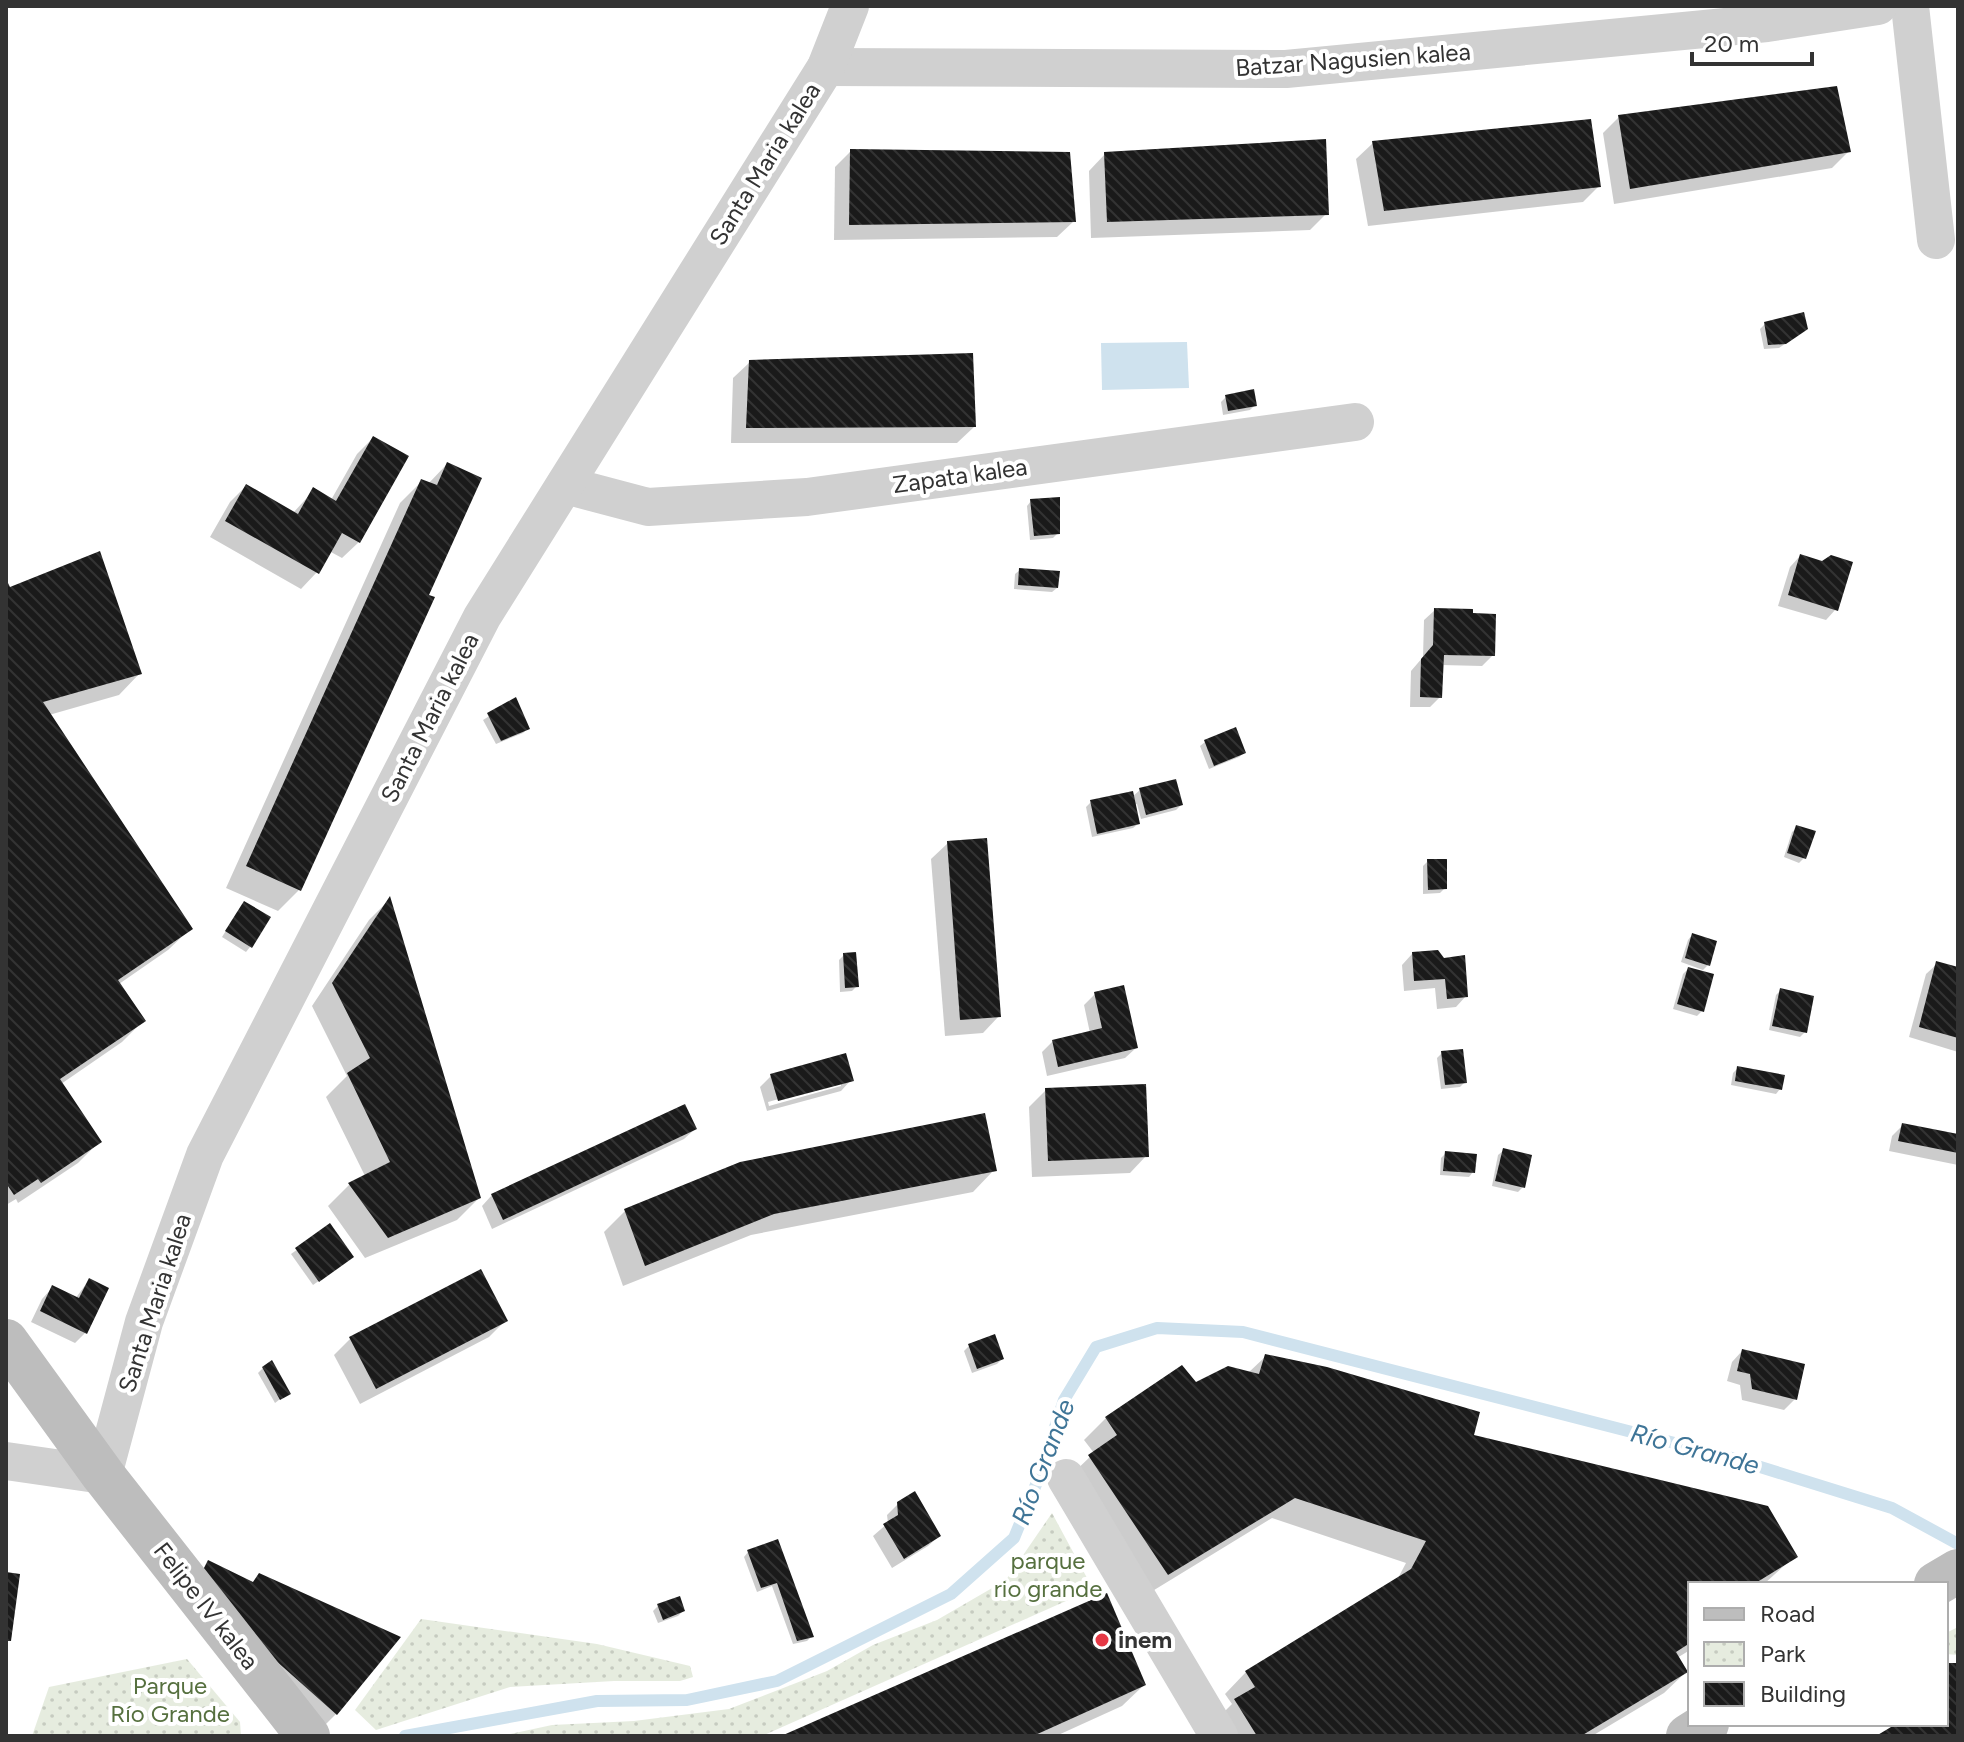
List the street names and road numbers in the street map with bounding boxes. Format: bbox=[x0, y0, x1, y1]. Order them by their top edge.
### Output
street label: Batzar Nagusien kalea bbox=[1234, 37, 1472, 82]
street label: Santa Maria kalea bbox=[703, 77, 826, 250]
street label: Zapata kalea bbox=[891, 452, 1029, 499]
street label: Santa Maria kalea bbox=[374, 628, 485, 807]
street label: Santa Maria kalea bbox=[112, 1210, 197, 1396]
street label: Felipe IV kalea bbox=[148, 1536, 265, 1675]

